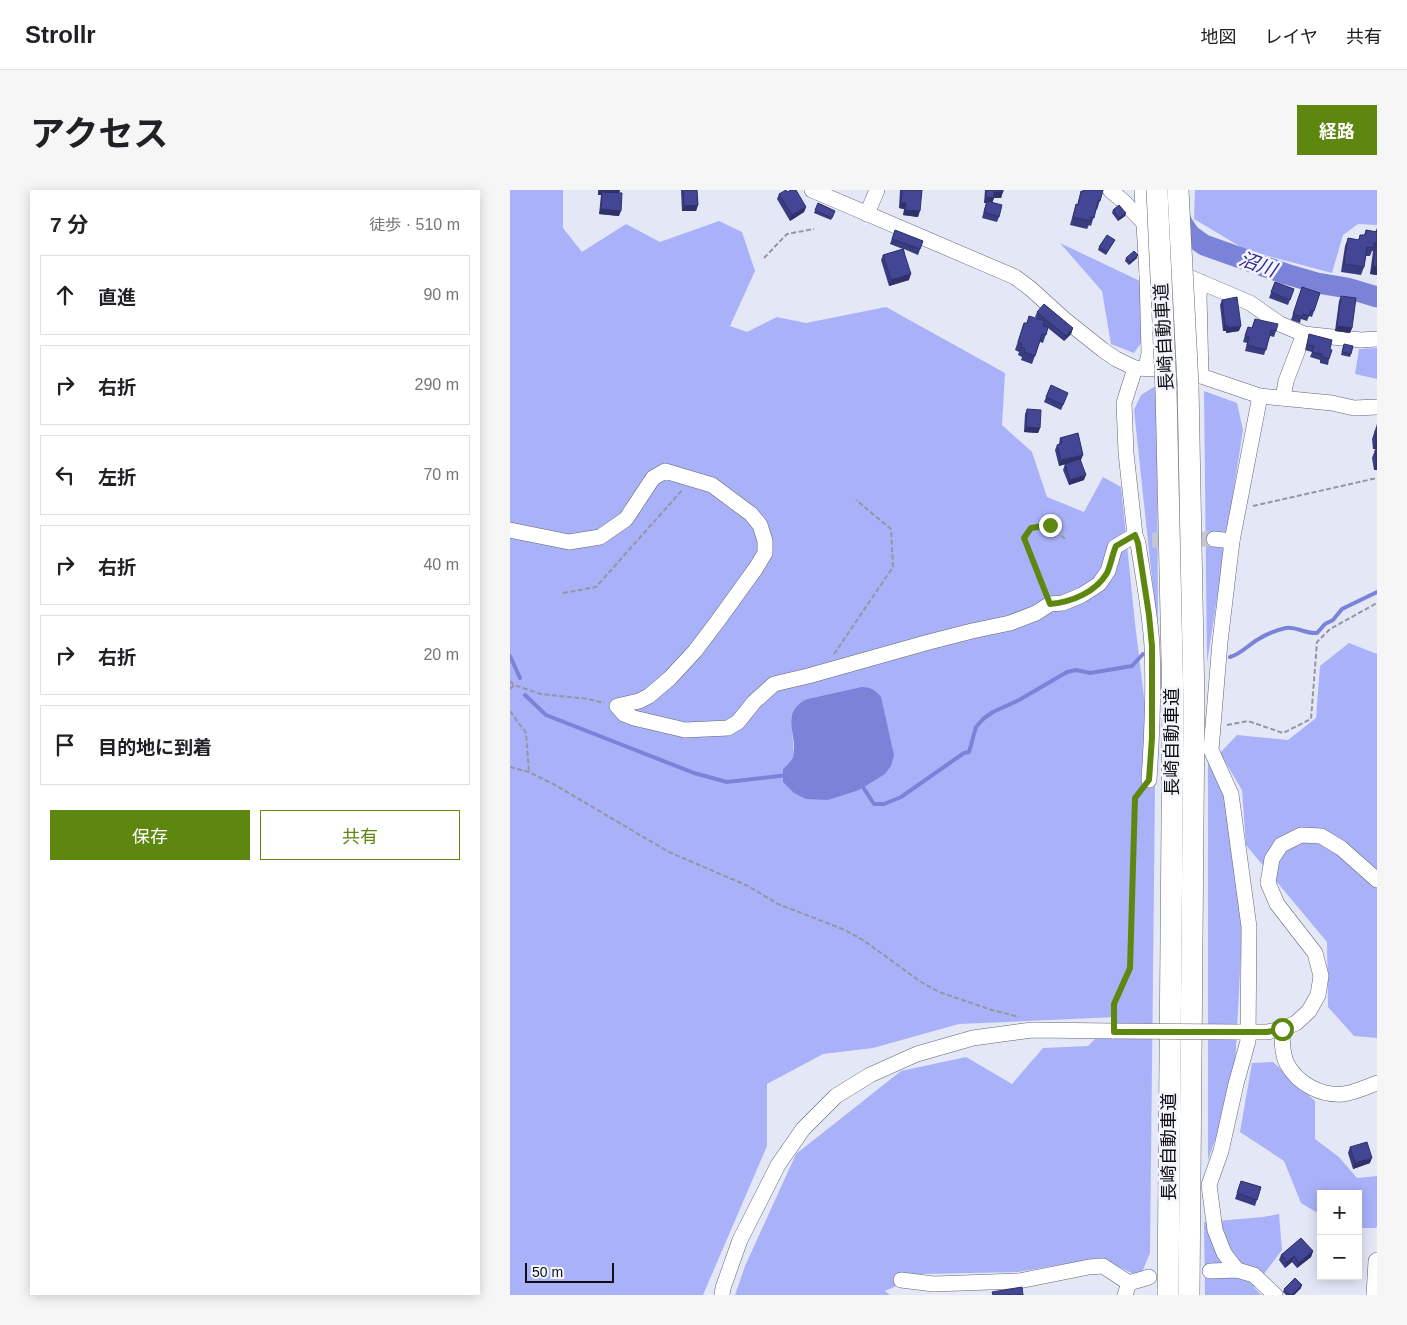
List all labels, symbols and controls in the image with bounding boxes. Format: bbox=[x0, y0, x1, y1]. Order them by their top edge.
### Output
text: Strollr bbox=[25, 21, 96, 48]
text: 地図 bbox=[1201, 27, 1237, 47]
text: レイヤ bbox=[1265, 27, 1318, 47]
text: 共有 bbox=[1346, 27, 1382, 47]
button: 経路 bbox=[1297, 105, 1377, 155]
text: アクセス bbox=[30, 114, 168, 153]
text: 7 分 bbox=[50, 213, 89, 236]
text: 徒歩 · 510 m bbox=[369, 216, 460, 233]
water label: 沼川 bbox=[1236, 248, 1281, 282]
icon: ahead bbox=[51, 281, 79, 309]
street label: 長崎自動車道 bbox=[1151, 283, 1177, 391]
text: 90 m bbox=[423, 286, 459, 303]
text: 直進 bbox=[98, 287, 136, 308]
icon: right bbox=[51, 371, 79, 399]
text: 290 m bbox=[415, 376, 459, 393]
text: 右折 bbox=[98, 377, 136, 398]
icon: left bbox=[51, 461, 79, 489]
text: 70 m bbox=[423, 466, 459, 483]
text: 左折 bbox=[98, 467, 136, 488]
route end bbox=[1039, 514, 1062, 537]
icon: right bbox=[51, 551, 79, 579]
text: 40 m bbox=[423, 556, 459, 573]
text: 右折 bbox=[98, 557, 136, 578]
icon: right bbox=[51, 641, 79, 669]
text: 20 m bbox=[423, 646, 459, 663]
text: 右折 bbox=[98, 647, 136, 668]
street label: 長崎自動車道 bbox=[1162, 688, 1182, 796]
icon: arrive bbox=[51, 731, 79, 759]
text: 目的地に到着 bbox=[98, 737, 212, 758]
button: 保存 bbox=[50, 810, 250, 860]
button: 共有 bbox=[260, 810, 460, 860]
route start bbox=[1271, 1018, 1294, 1041]
street label: 長崎自動車道 bbox=[1159, 1093, 1179, 1201]
map controls bbox=[1317, 1190, 1362, 1280]
button: + bbox=[1317, 1190, 1362, 1235]
button: − bbox=[1317, 1235, 1362, 1280]
scale bar bbox=[525, 1260, 614, 1283]
text: 50 m bbox=[532, 1264, 563, 1280]

